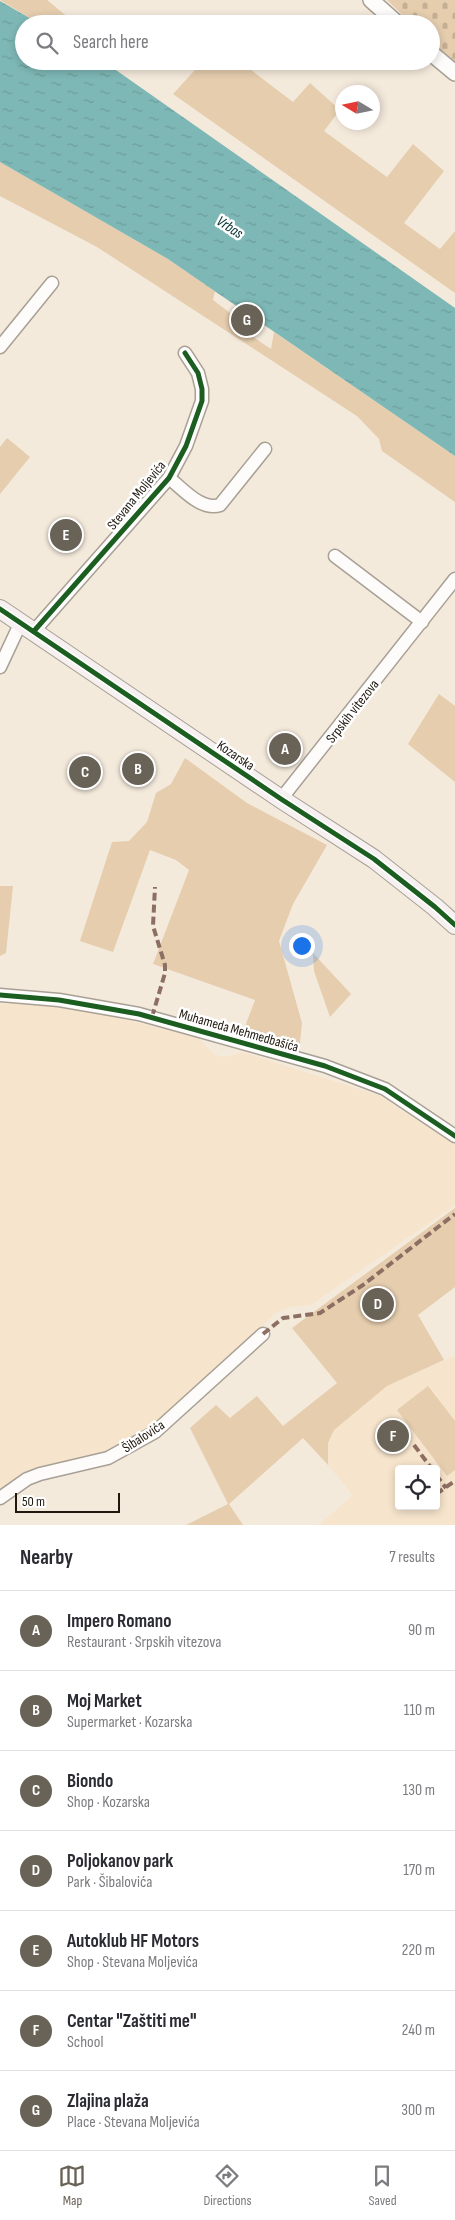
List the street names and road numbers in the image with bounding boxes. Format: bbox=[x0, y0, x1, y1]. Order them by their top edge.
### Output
street label: Stevana Moljevića bbox=[103, 457, 169, 533]
street label: Srpskih vitezova bbox=[322, 676, 382, 746]
street label: Kozarska bbox=[214, 737, 258, 774]
street label: Muhameda Mehmedbašića bbox=[177, 1005, 301, 1056]
street label: Šibalovića bbox=[119, 1417, 168, 1456]

